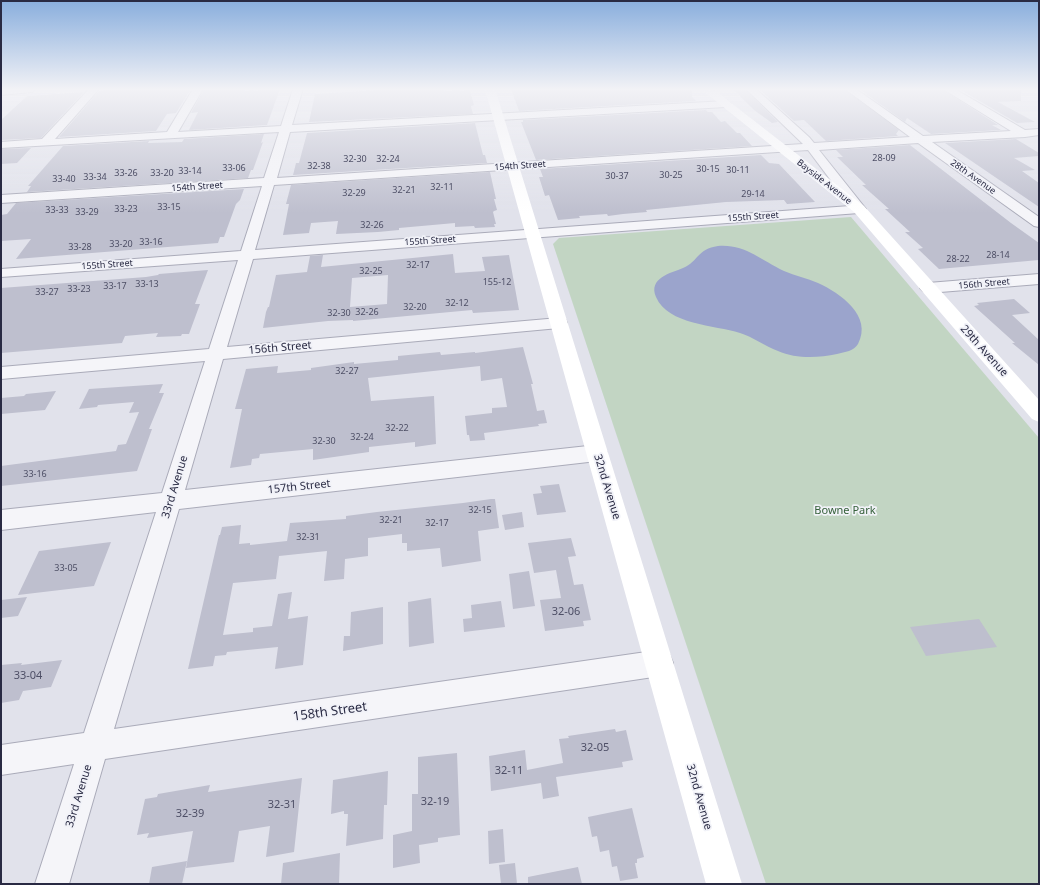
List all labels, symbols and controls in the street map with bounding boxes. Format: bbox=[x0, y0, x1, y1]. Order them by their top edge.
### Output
house number: 28-09 bbox=[872, 153, 896, 163]
house number: 32-30 bbox=[343, 154, 367, 164]
house number: 32-24 bbox=[376, 154, 400, 164]
street label: Bayside Avenue bbox=[794, 157, 854, 207]
street label: 28th Avenue bbox=[948, 157, 998, 197]
street label: 154th Street bbox=[494, 159, 546, 173]
house number: 32-38 bbox=[307, 161, 331, 171]
house number: 33-06 bbox=[222, 163, 246, 173]
house number: 30-15 bbox=[696, 164, 720, 174]
house number: 30-11 bbox=[726, 165, 750, 175]
house number: 33-14 bbox=[178, 166, 202, 176]
house number: 33-26 bbox=[114, 168, 138, 178]
house number: 33-20 bbox=[150, 168, 174, 178]
house number: 30-25 bbox=[659, 170, 683, 180]
house number: 30-37 bbox=[605, 171, 629, 181]
house number: 33-34 bbox=[83, 172, 107, 182]
house number: 33-40 bbox=[52, 174, 76, 184]
street label: 154th Street bbox=[171, 180, 223, 194]
house number: 32-11 bbox=[430, 182, 454, 192]
house number: 32-21 bbox=[392, 185, 416, 195]
house number: 32-29 bbox=[342, 188, 366, 198]
house number: 29-14 bbox=[741, 189, 765, 199]
house number: 33-15 bbox=[157, 202, 181, 212]
house number: 33-23 bbox=[114, 204, 138, 214]
house number: 33-33 bbox=[45, 205, 69, 215]
house number: 33-29 bbox=[75, 207, 99, 217]
street label: 155th Street bbox=[727, 210, 779, 224]
house number: 32-26 bbox=[360, 220, 384, 230]
street label: 155th Street bbox=[404, 234, 456, 248]
house number: 33-16 bbox=[139, 237, 163, 247]
house number: 33-20 bbox=[109, 239, 133, 249]
house number: 33-28 bbox=[68, 242, 92, 252]
house number: 28-14 bbox=[986, 250, 1010, 260]
house number: 28-22 bbox=[946, 254, 970, 264]
street label: 155th Street bbox=[81, 258, 133, 272]
house number: 32-17 bbox=[406, 260, 430, 270]
house number: 32-25 bbox=[359, 266, 383, 276]
street label: 156th Street bbox=[958, 276, 1010, 292]
house number: 155-12 bbox=[483, 277, 511, 287]
house number: 33-13 bbox=[135, 279, 159, 289]
house number: 33-17 bbox=[103, 281, 127, 291]
house number: 33-23 bbox=[67, 284, 91, 294]
house number: 33-27 bbox=[35, 287, 59, 297]
house number: 32-12 bbox=[445, 298, 469, 308]
house number: 32-20 bbox=[403, 302, 427, 312]
house number: 32-26 bbox=[355, 307, 379, 317]
house number: 32-30 bbox=[327, 308, 351, 318]
street label: 29th Avenue bbox=[957, 322, 1011, 380]
street label: 156th Street bbox=[248, 339, 312, 357]
house number: 32-27 bbox=[335, 366, 359, 376]
house number: 32-22 bbox=[385, 423, 409, 433]
house number: 32-24 bbox=[350, 432, 374, 442]
house number: 32-30 bbox=[312, 436, 336, 446]
street label: 32nd Avenue bbox=[591, 453, 623, 521]
street label: 33rd Avenue bbox=[159, 454, 191, 520]
house number: 33-16 bbox=[23, 469, 47, 479]
street label: 157th Street bbox=[267, 477, 331, 497]
park label: Bowne Park bbox=[814, 504, 876, 518]
house number: 32-15 bbox=[468, 505, 492, 515]
house number: 32-21 bbox=[379, 515, 403, 525]
house number: 32-17 bbox=[425, 518, 449, 528]
house number: 32-31 bbox=[296, 532, 320, 542]
house number: 33-05 bbox=[54, 563, 78, 573]
house number: 32-06 bbox=[552, 605, 580, 619]
house number: 33-04 bbox=[14, 669, 42, 683]
street label: 158th Street bbox=[292, 699, 368, 725]
house number: 32-05 bbox=[581, 741, 609, 755]
street label: 33rd Avenue bbox=[63, 763, 95, 829]
street label: 32nd Avenue bbox=[683, 763, 715, 831]
house number: 32-11 bbox=[495, 764, 523, 778]
house number: 32-19 bbox=[421, 795, 449, 809]
house number: 32-31 bbox=[268, 798, 296, 812]
house number: 32-39 bbox=[176, 807, 204, 821]

